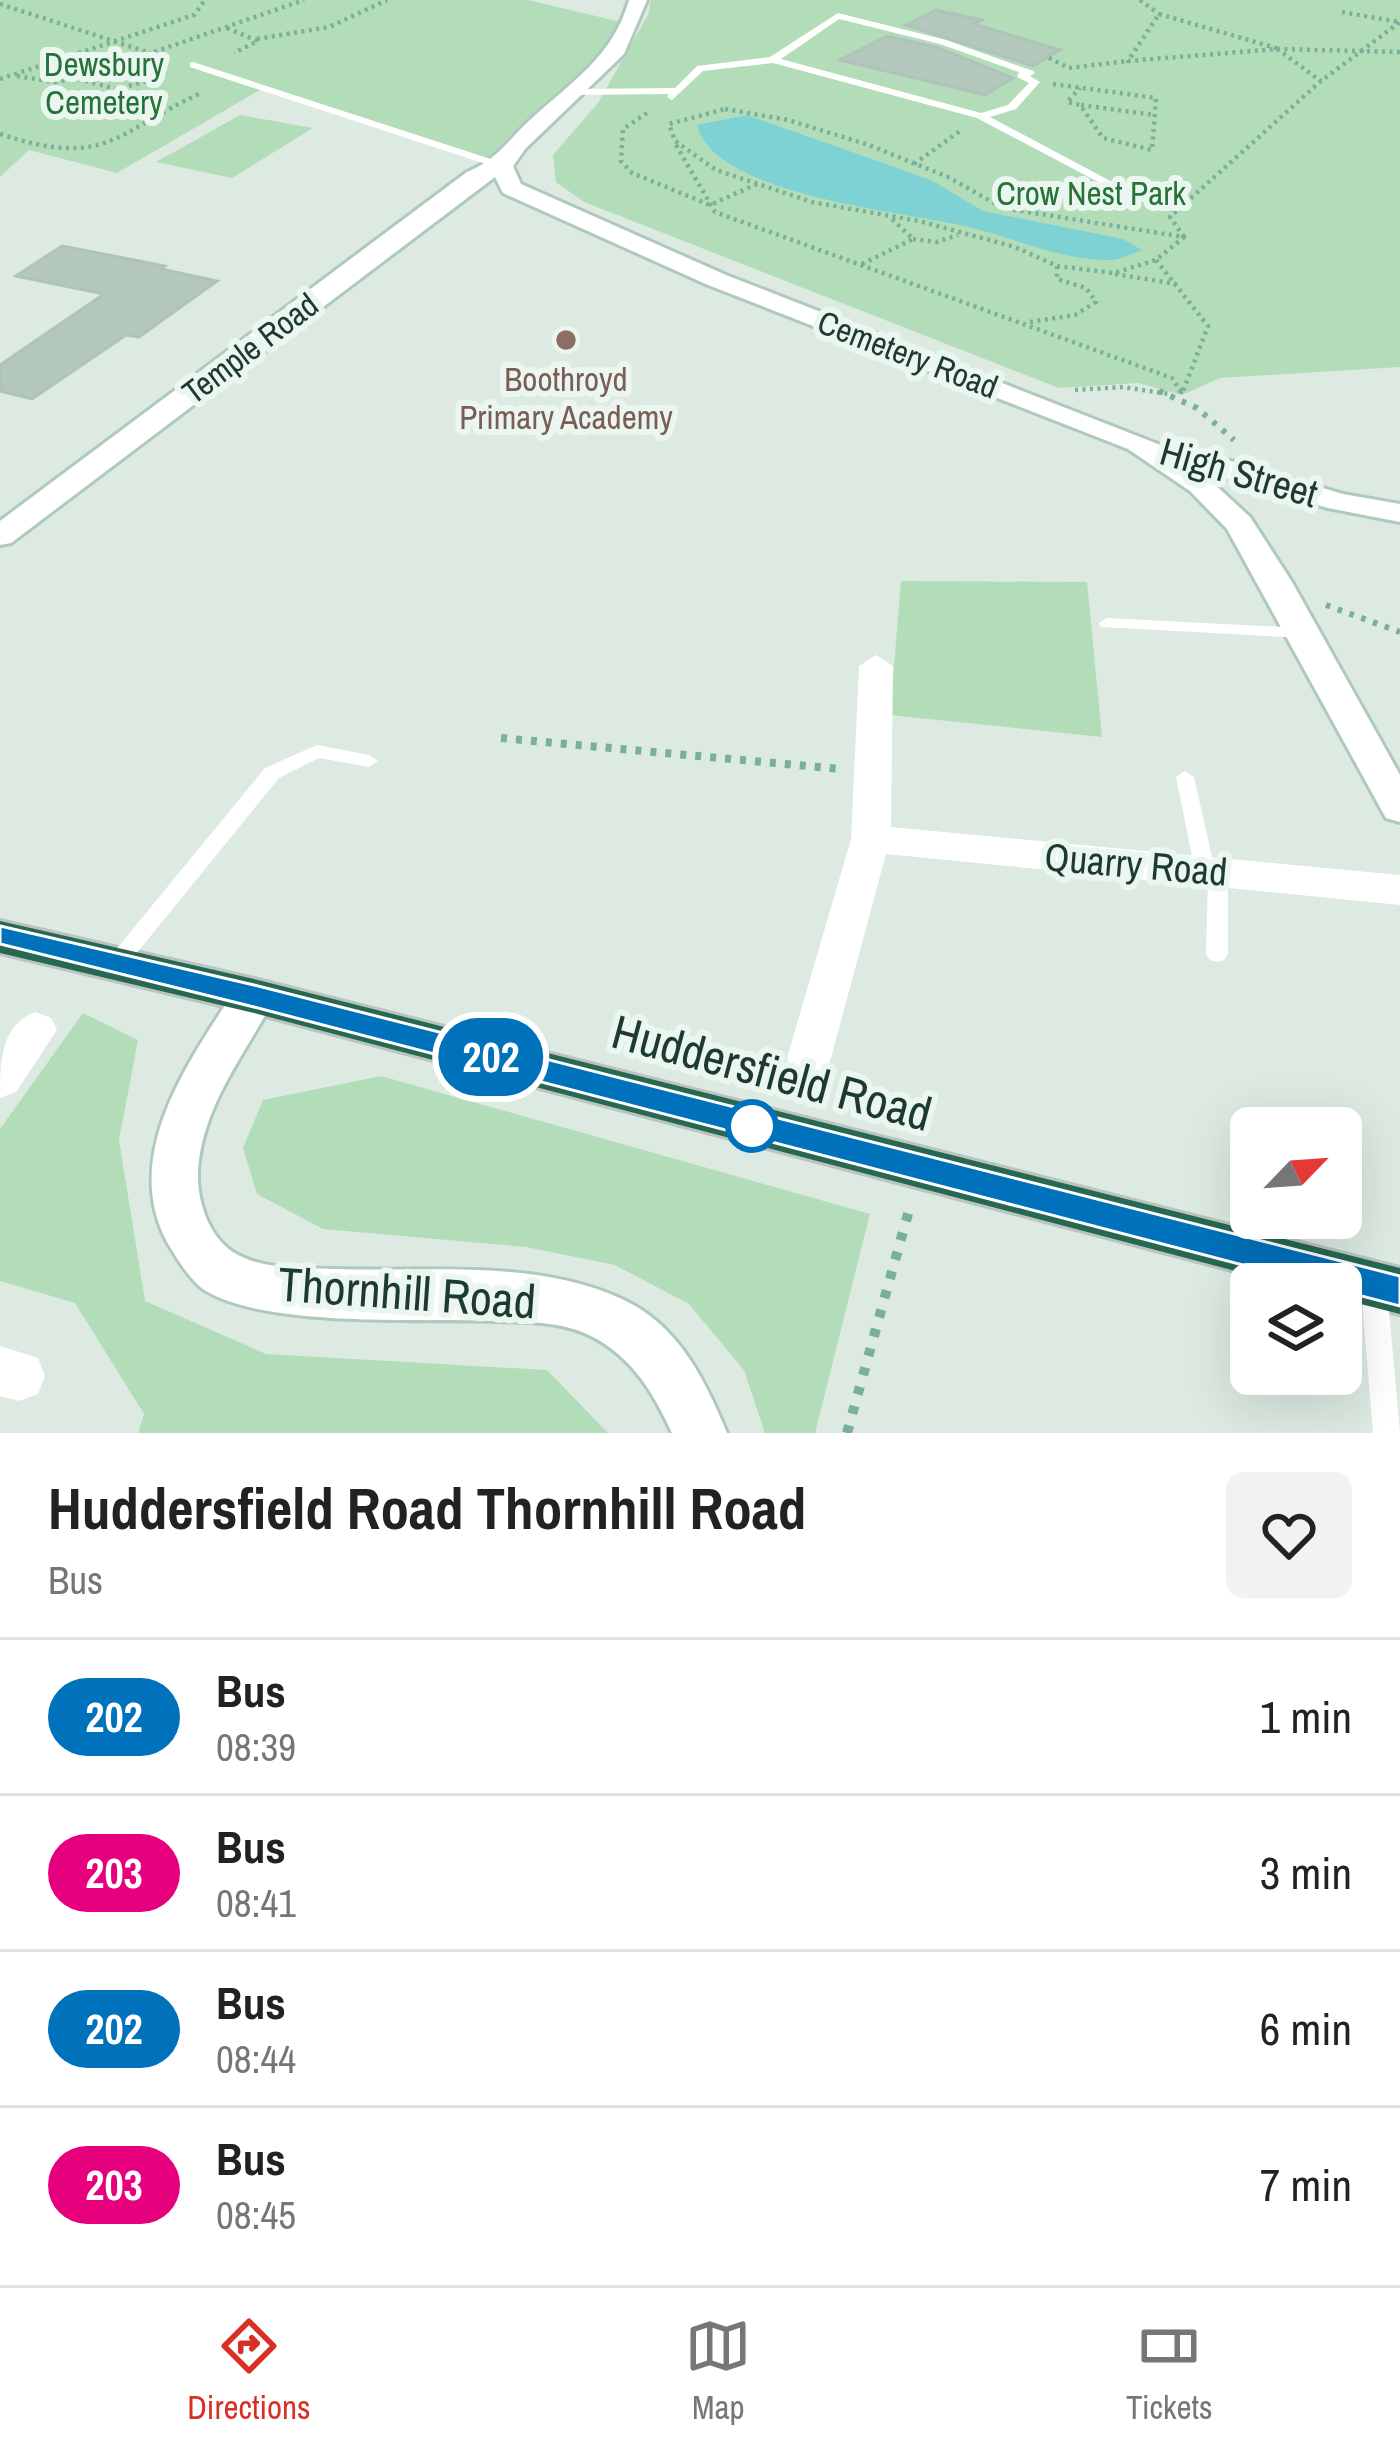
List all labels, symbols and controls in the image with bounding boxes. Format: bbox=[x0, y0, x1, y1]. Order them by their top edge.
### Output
park label: Dewsbury Cemetery bbox=[44, 42, 165, 124]
park label: Crow Nest Park bbox=[996, 171, 1186, 215]
street label: Temple Road bbox=[173, 282, 327, 414]
street label: Cemetery Road bbox=[812, 300, 1004, 408]
marker: Boothroyd Primary Academy bbox=[553, 327, 579, 353]
place label: Boothroyd Primary Academy bbox=[459, 357, 673, 439]
street label: High Street bbox=[1154, 425, 1324, 519]
street label: Quarry Road bbox=[1043, 830, 1229, 898]
street label: Huddersfield Road bbox=[605, 998, 939, 1146]
line badge: 202 bbox=[422, 1018, 560, 1096]
text: 202 bbox=[462, 1029, 520, 1085]
unlabelled marker bbox=[727, 1101, 777, 1151]
north arrow bbox=[1230, 1107, 1362, 1239]
map controls bbox=[1230, 1107, 1362, 1395]
street label: Thornhill Road bbox=[276, 1251, 538, 1333]
button: layers bbox=[1230, 1263, 1362, 1395]
text: Huddersfield Road Thornhill Road bbox=[48, 1470, 806, 1547]
button: heart bbox=[1226, 1472, 1352, 1598]
text: Bus bbox=[48, 1554, 103, 1606]
text: Bus bbox=[216, 1660, 286, 1721]
text: 1 min bbox=[1260, 1686, 1352, 1747]
text: 202 bbox=[85, 1689, 143, 1745]
text: 08:39 bbox=[216, 1721, 296, 1773]
text: Bus bbox=[216, 1816, 286, 1877]
text: 3 min bbox=[1260, 1842, 1352, 1903]
text: 203 bbox=[85, 1845, 143, 1901]
text: 08:41 bbox=[216, 1877, 296, 1929]
text: Bus bbox=[216, 1972, 286, 2033]
text: 6 min bbox=[1260, 1998, 1352, 2059]
text: 202 bbox=[85, 2001, 143, 2057]
text: 08:44 bbox=[216, 2033, 296, 2085]
text: Bus bbox=[216, 2128, 286, 2189]
text: 7 min bbox=[1260, 2154, 1352, 2215]
text: 203 bbox=[85, 2157, 143, 2213]
text: 08:45 bbox=[216, 2189, 296, 2241]
tab: Directions bbox=[187, 2313, 311, 2429]
tab: Map bbox=[685, 2313, 751, 2429]
tab: Tickets bbox=[1126, 2313, 1213, 2429]

